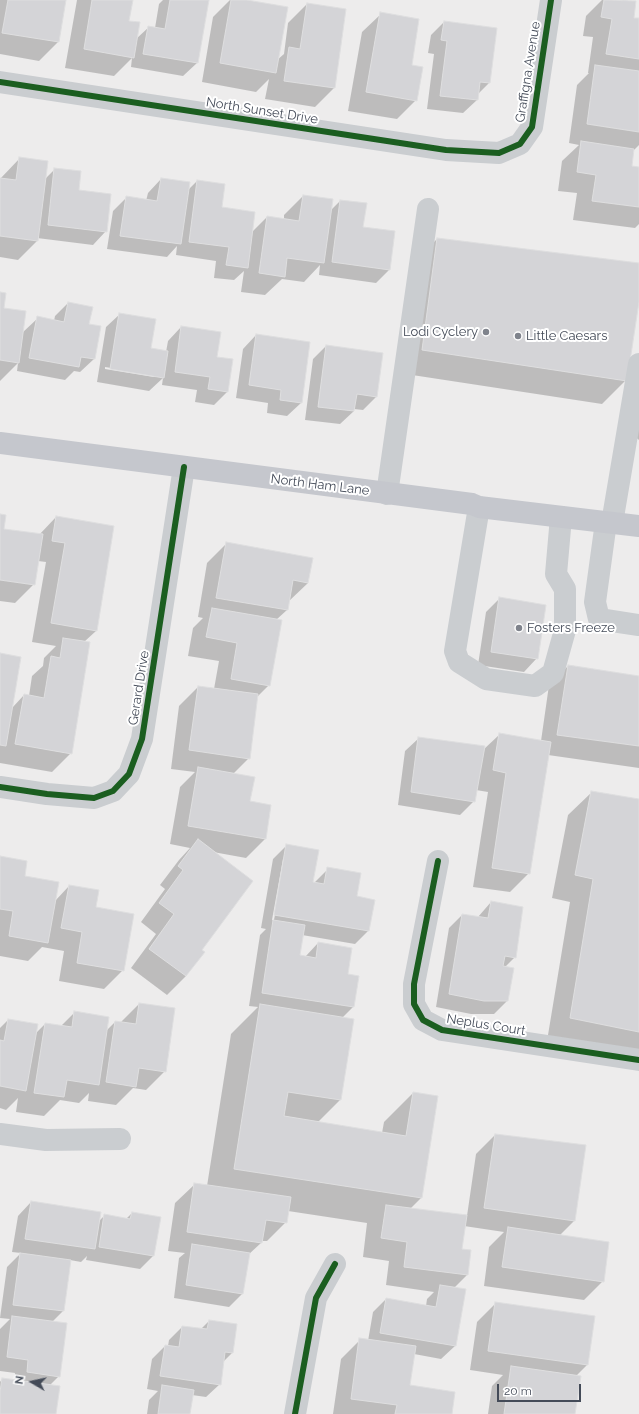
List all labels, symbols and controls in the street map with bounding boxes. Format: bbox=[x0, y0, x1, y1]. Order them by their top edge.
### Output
street label: Graffigna Avenue bbox=[512, 20, 544, 124]
street label: North Sunset Drive bbox=[205, 94, 319, 128]
place label: Lodi Cyclery bbox=[403, 324, 478, 340]
marker: Lodi Cyclery bbox=[481, 327, 491, 337]
place label: Little Caesars bbox=[526, 328, 607, 344]
marker: Little Caesars bbox=[513, 331, 523, 341]
street label: North Ham Lane bbox=[270, 471, 370, 499]
place label: Fosters Freeze bbox=[527, 620, 615, 636]
marker: Fosters Freeze bbox=[514, 623, 524, 633]
street label: Gerard Drive bbox=[125, 650, 153, 726]
street label: Neplus Court bbox=[445, 1011, 527, 1039]
north arrow bbox=[12, 1362, 52, 1402]
text: N bbox=[13, 1375, 27, 1385]
scale bar bbox=[499, 1376, 583, 1402]
text: 20 m bbox=[504, 1384, 532, 1398]

